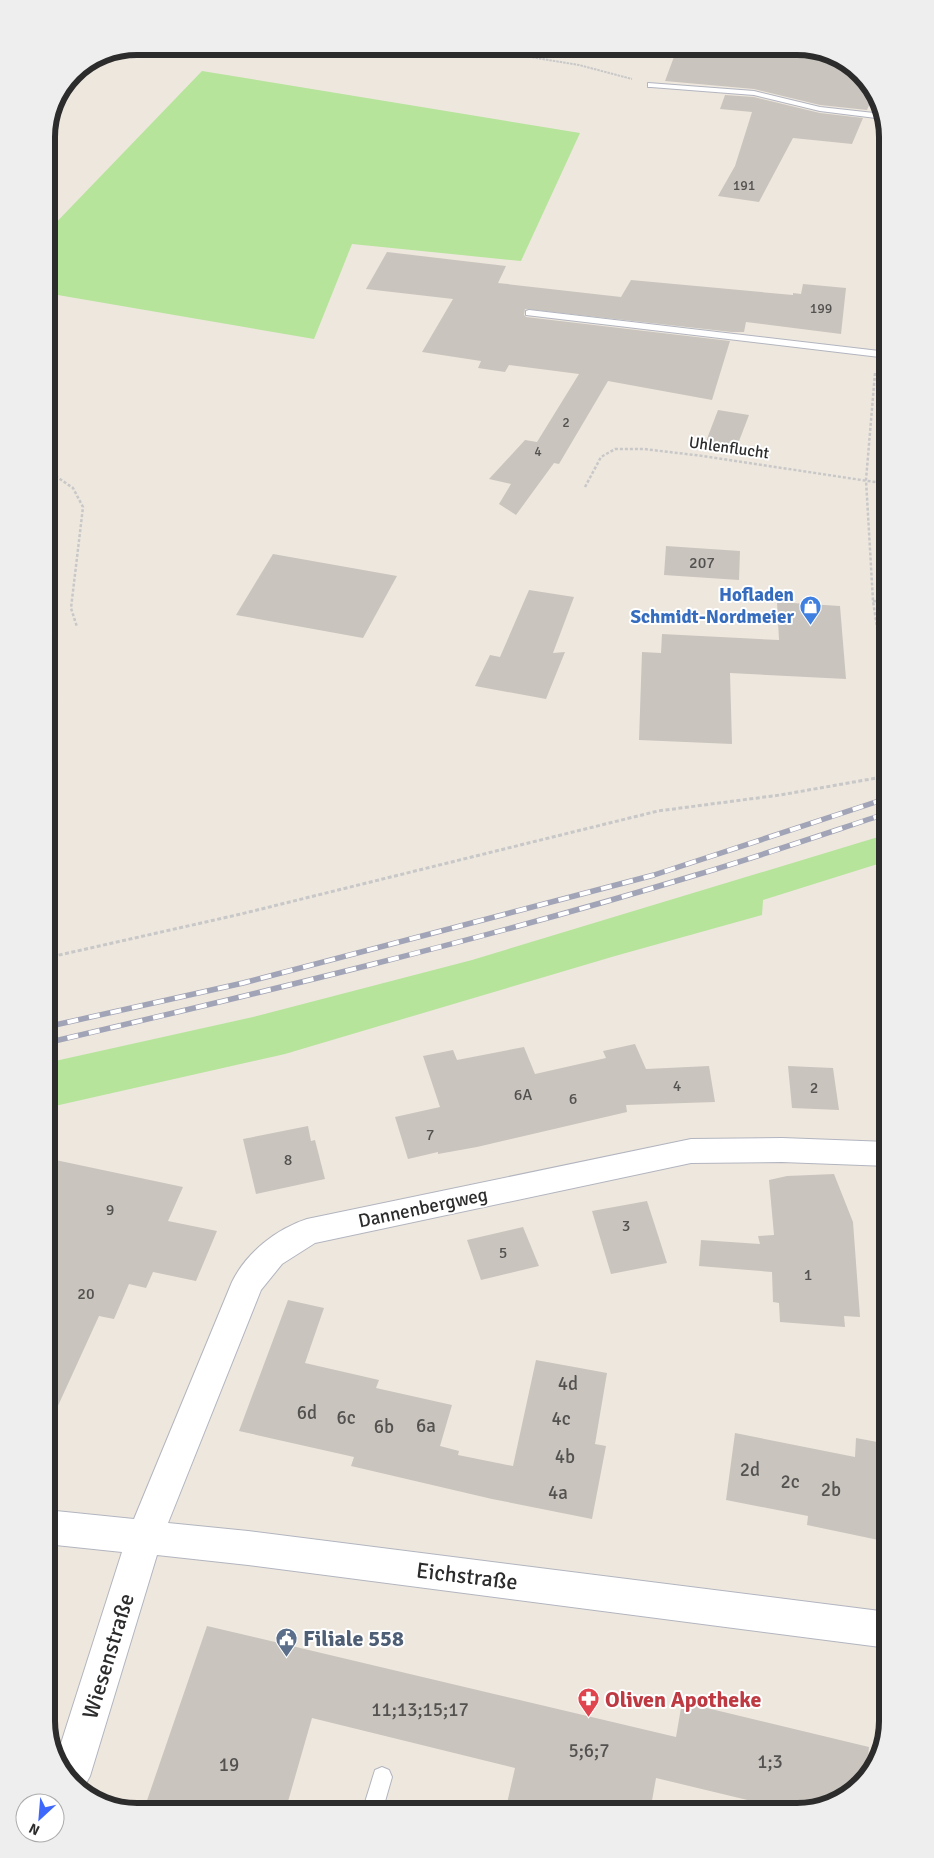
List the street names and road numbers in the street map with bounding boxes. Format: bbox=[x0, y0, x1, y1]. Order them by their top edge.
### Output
street label: Uhlenflucht bbox=[688, 432, 771, 464]
street label: Dannenbergweg bbox=[356, 1183, 490, 1233]
street label: Eichstraße bbox=[415, 1556, 519, 1596]
street label: Wiesenstraße bbox=[76, 1590, 140, 1722]

